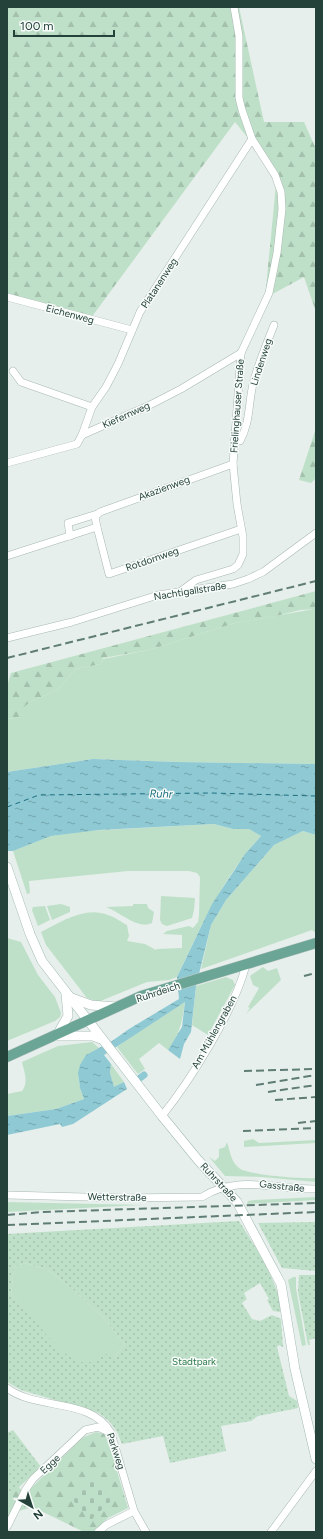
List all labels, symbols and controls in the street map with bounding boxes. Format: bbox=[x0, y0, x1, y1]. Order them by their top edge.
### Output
scale bar bbox=[14, 12, 114, 38]
text: 100 m bbox=[20, 19, 54, 33]
street label: Platanenweg bbox=[138, 255, 180, 311]
street label: Eichenweg bbox=[45, 301, 96, 327]
street label: Lindenweg bbox=[247, 337, 275, 387]
street label: Frielinghauser Straße bbox=[227, 358, 247, 453]
street label: Kiefernweg bbox=[100, 399, 152, 431]
street label: Akazienweg bbox=[136, 473, 192, 503]
street label: Rotdornweg bbox=[124, 544, 180, 574]
street label: Nachtigallstraße bbox=[153, 579, 228, 603]
water label: Ruhr bbox=[149, 787, 174, 801]
street label: Ruhrdeich bbox=[134, 979, 182, 1005]
street label: Am Mühlengraben bbox=[188, 993, 240, 1071]
street label: Ruhrstraße bbox=[198, 1160, 241, 1205]
street label: Gasstraße bbox=[259, 1177, 306, 1195]
street label: Wetterstraße bbox=[87, 1190, 147, 1204]
park label: Stadtpark bbox=[172, 1355, 216, 1368]
street label: Parkweg bbox=[104, 1431, 128, 1471]
street label: Egge bbox=[37, 1451, 63, 1477]
north arrow bbox=[12, 1487, 52, 1527]
text: N bbox=[31, 1507, 45, 1522]

